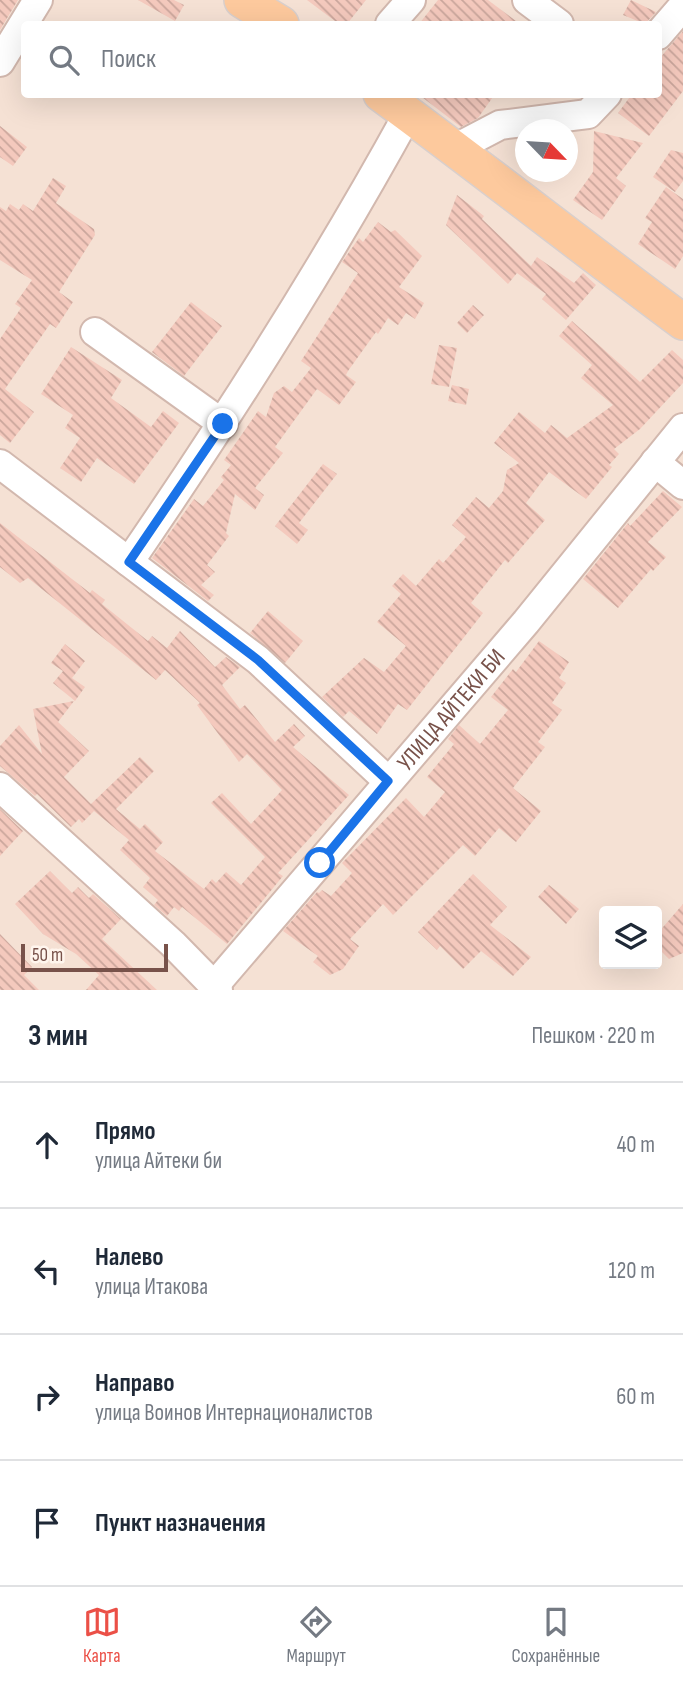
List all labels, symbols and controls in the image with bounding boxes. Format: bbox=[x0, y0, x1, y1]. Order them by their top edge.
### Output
search box bbox=[21, 21, 662, 98]
icon: search bbox=[45, 41, 83, 79]
text: Поиск bbox=[101, 44, 156, 75]
north arrow bbox=[515, 119, 578, 182]
route end bbox=[207, 408, 238, 439]
street label: УЛИЦА АЙТЕКИ БИ bbox=[391, 643, 511, 777]
route start bbox=[304, 847, 335, 878]
map controls bbox=[599, 906, 662, 969]
button: layers bbox=[599, 906, 662, 969]
scale bar bbox=[21, 941, 168, 973]
text: 50 m bbox=[32, 944, 63, 967]
text: 3 мин bbox=[28, 1018, 88, 1054]
text: Пешком · 220 m bbox=[531, 1022, 655, 1050]
text: Прямо bbox=[95, 1116, 156, 1147]
icon: ahead bbox=[28, 1126, 66, 1164]
text: 40 m bbox=[617, 1131, 655, 1159]
text: улица Айтеки би bbox=[95, 1147, 222, 1175]
text: Налево bbox=[95, 1242, 164, 1273]
icon: left bbox=[28, 1252, 66, 1290]
text: 120 m bbox=[609, 1257, 655, 1285]
text: улица Итакова bbox=[95, 1273, 208, 1301]
text: Направо bbox=[95, 1368, 174, 1399]
icon: right bbox=[28, 1378, 66, 1416]
text: 60 m bbox=[616, 1383, 655, 1411]
text: улица Воинов Интернационалистов bbox=[95, 1399, 373, 1427]
icon: arrive bbox=[28, 1504, 66, 1542]
text: Пункт назначения bbox=[95, 1508, 266, 1539]
tab: Карта bbox=[83, 1603, 121, 1668]
tab: Маршрут bbox=[286, 1603, 346, 1668]
tab: Сохранённые bbox=[512, 1603, 600, 1668]

